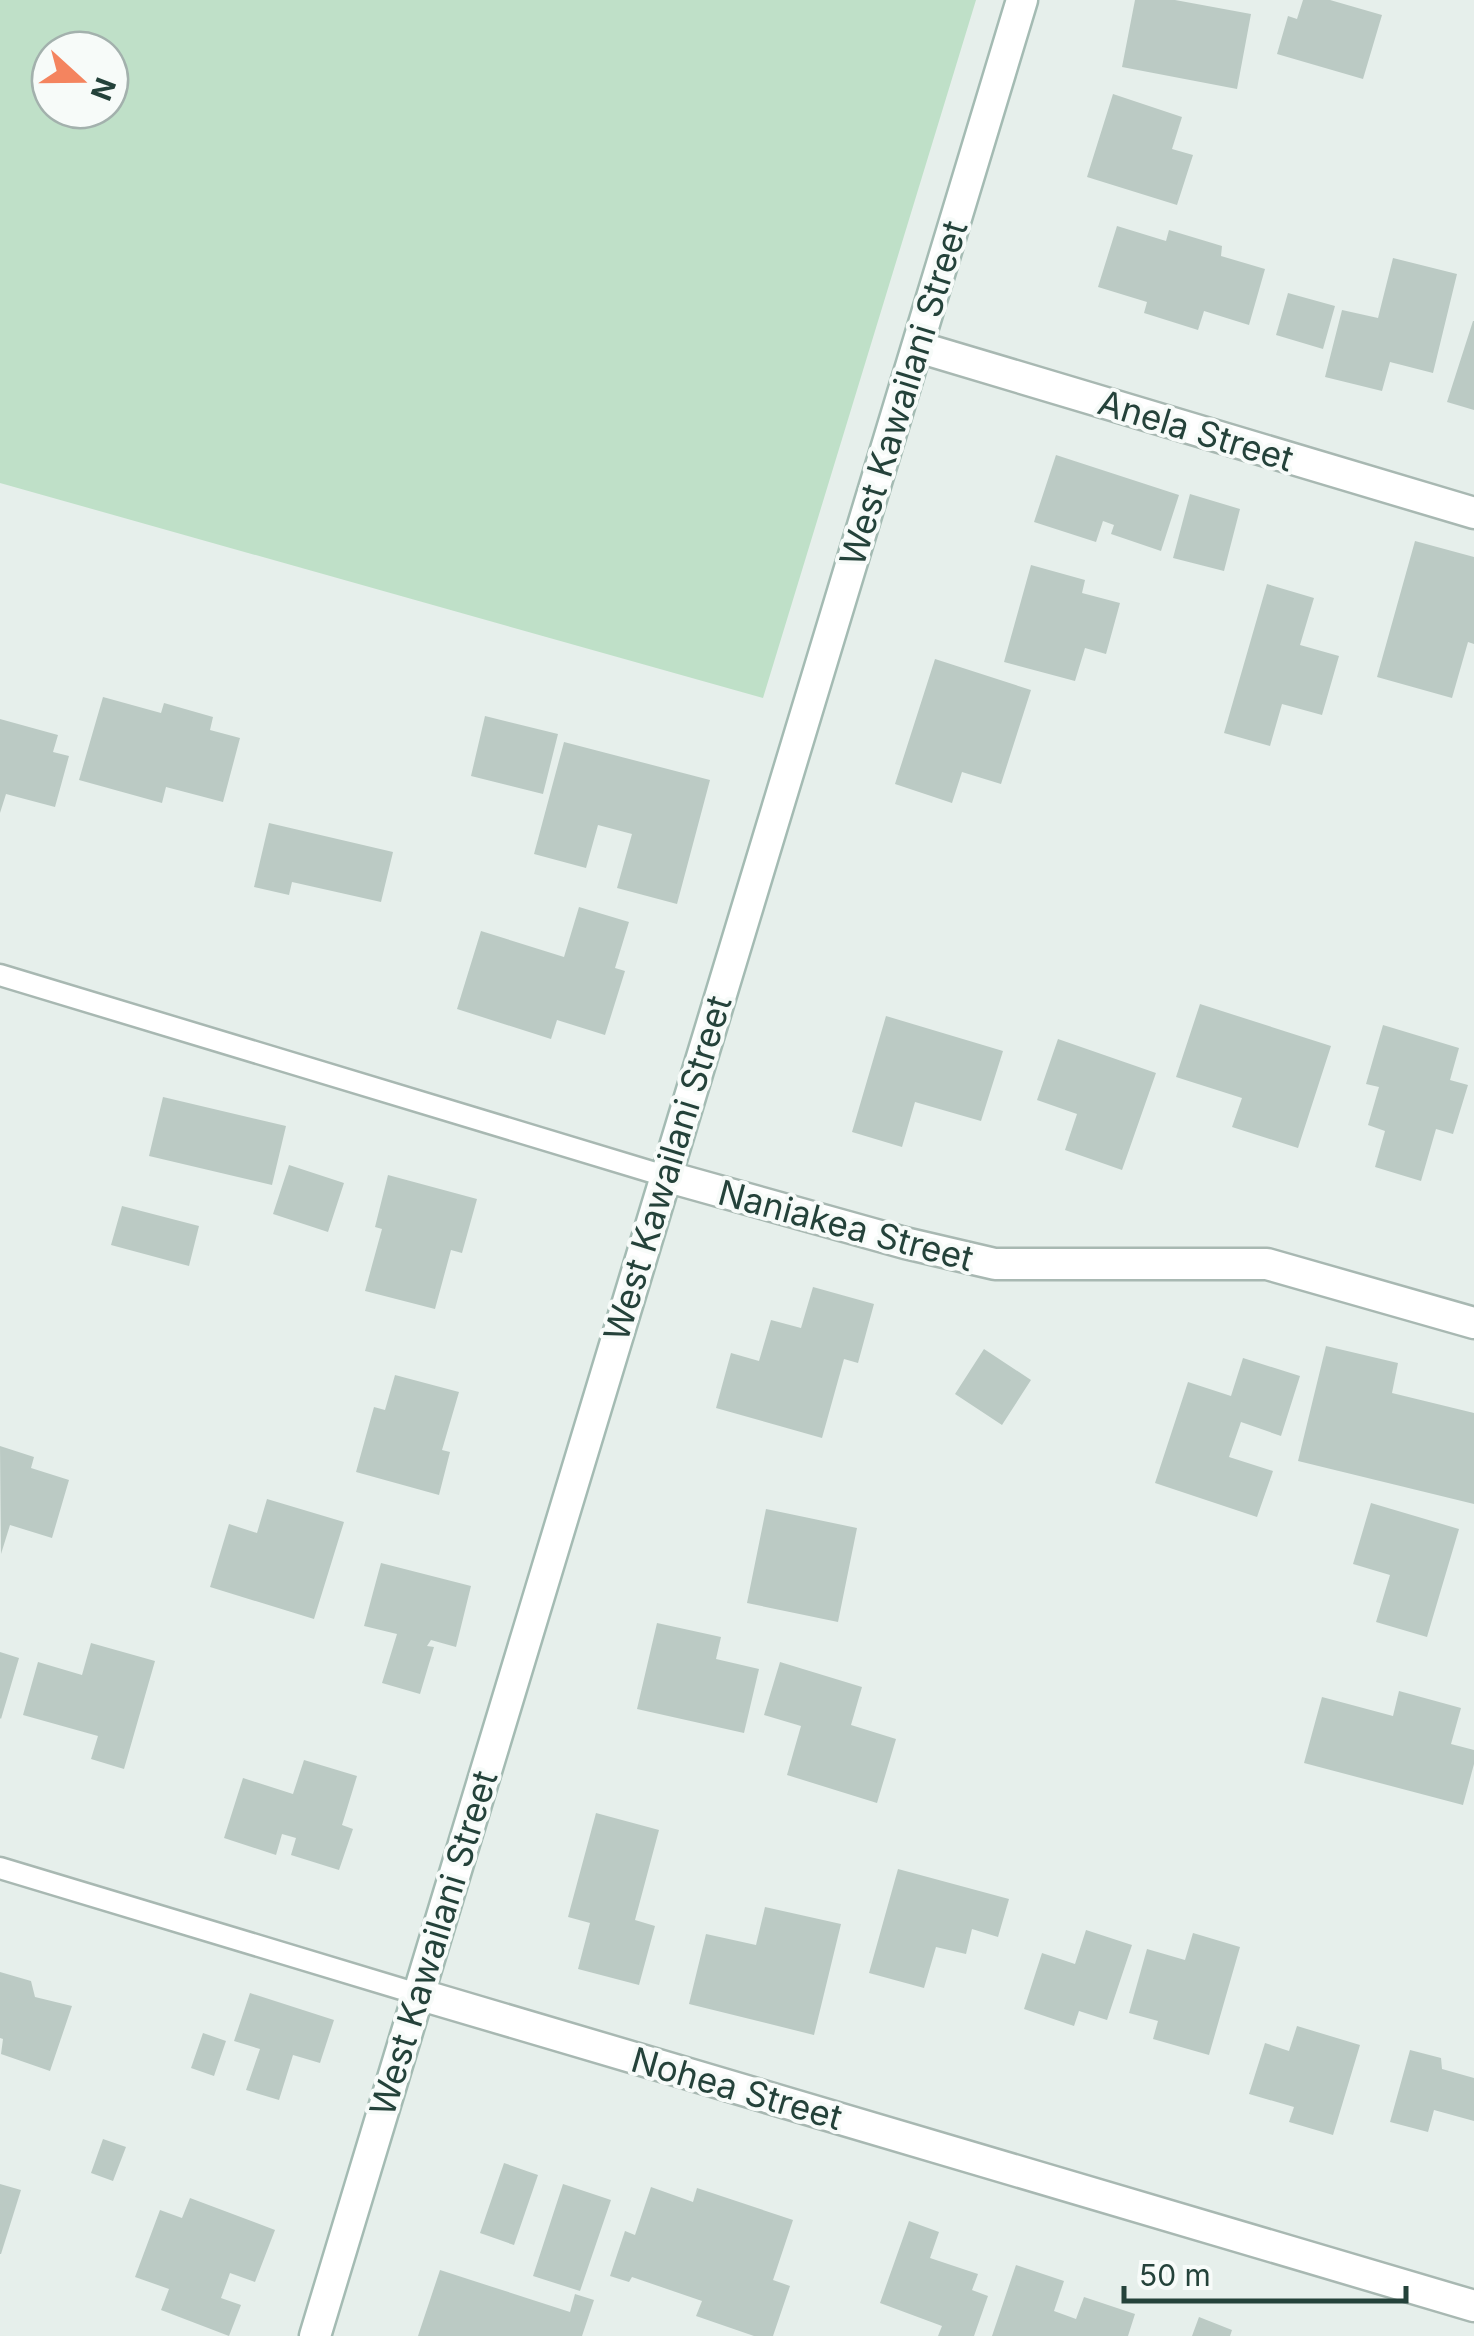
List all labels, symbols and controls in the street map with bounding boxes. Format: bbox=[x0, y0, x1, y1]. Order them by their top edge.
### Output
north arrow bbox=[30, 30, 130, 130]
text: N bbox=[84, 73, 123, 105]
street label: West Kawailani Street bbox=[830, 215, 976, 571]
street label: Anela Street bbox=[1093, 380, 1299, 480]
street label: West Kawailani Street bbox=[594, 990, 740, 1346]
street label: Naniakea Street bbox=[714, 1171, 978, 1279]
street label: West Kawailani Street bbox=[360, 1765, 506, 2121]
street label: Nohea Street bbox=[627, 2038, 847, 2138]
scale bar bbox=[1124, 2241, 1406, 2303]
text: 50 m bbox=[1139, 2257, 1211, 2293]

